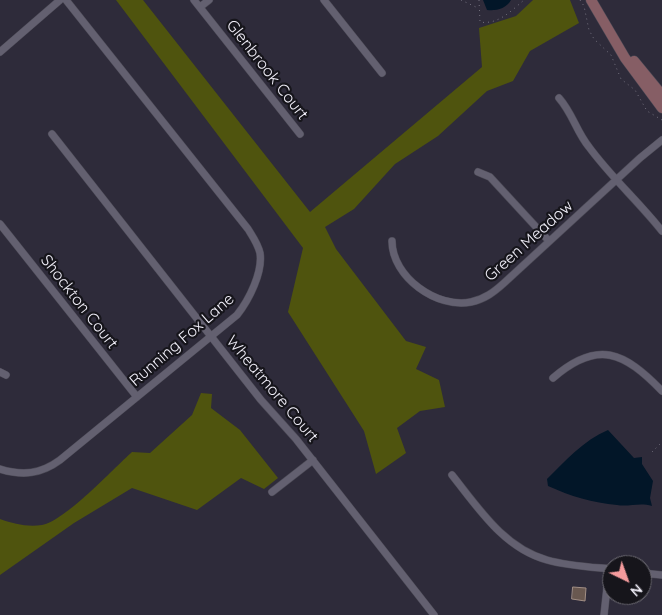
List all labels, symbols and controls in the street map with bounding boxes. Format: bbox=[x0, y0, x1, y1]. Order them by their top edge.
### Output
street label: Glenbrook Court bbox=[222, 16, 312, 124]
street label: Green Meadow bbox=[481, 196, 577, 286]
street label: Shockton Court bbox=[36, 251, 122, 353]
street label: Running Fox Lane bbox=[126, 289, 238, 391]
street label: Wheatmore Court bbox=[222, 332, 322, 446]
north arrow bbox=[602, 555, 652, 605]
text: N bbox=[627, 580, 646, 601]

